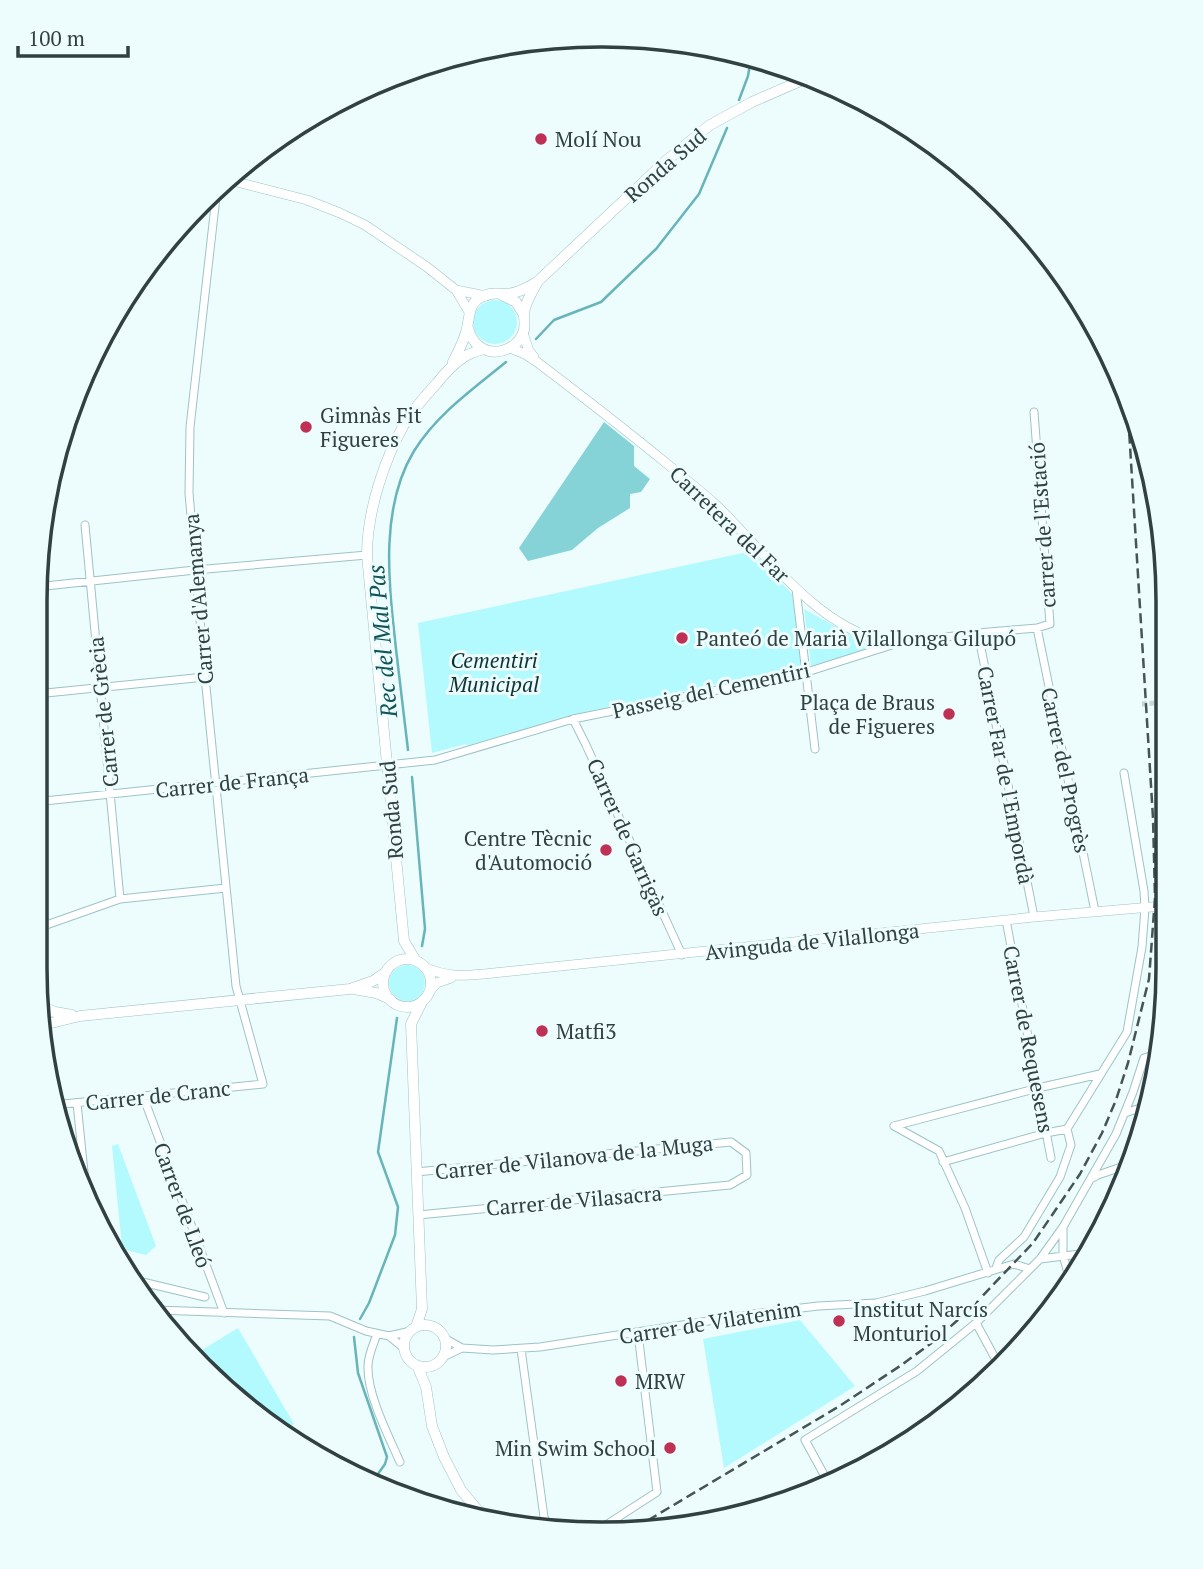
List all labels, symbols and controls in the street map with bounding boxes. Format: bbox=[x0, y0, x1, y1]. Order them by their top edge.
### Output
scale bar bbox=[18, 14, 128, 58]
text: 100 m bbox=[28, 24, 85, 52]
street label: Ronda Sud bbox=[618, 122, 712, 208]
place label: Molí Nou bbox=[555, 125, 642, 153]
marker: Molí Nou bbox=[533, 131, 549, 147]
place label: Gimnàs Fit Figueres bbox=[320, 401, 422, 453]
marker: Gimnàs Fit Figueres bbox=[298, 419, 314, 435]
street label: carrer de l'Estació bbox=[1022, 441, 1062, 609]
street label: Carretera del Far bbox=[664, 460, 796, 588]
street label: Carrer d'Alemanya bbox=[177, 512, 219, 686]
water label: Rec del Mal Pas bbox=[360, 563, 404, 720]
place label: Panteó de Marià Vilallonga Gilupó bbox=[696, 624, 1016, 652]
marker: Panteó de Marià Vilallonga Gilupó bbox=[674, 630, 690, 646]
street label: Carrer de Grècia bbox=[81, 635, 125, 789]
park label: Cementiri Municipal bbox=[448, 646, 539, 698]
street label: Passeig del Cementiri bbox=[610, 655, 812, 725]
street label: Carrer Far de l'Empordà bbox=[971, 664, 1041, 887]
street label: Carrer del Progrès bbox=[1035, 685, 1097, 855]
place label: Plaça de Braus de Figueres bbox=[800, 688, 935, 740]
marker: Plaça de Braus de Figueres bbox=[941, 706, 957, 722]
street label: Carrer de Garrigàs bbox=[581, 754, 675, 920]
street label: Ronda Sud bbox=[373, 759, 409, 861]
street label: Carrer de França bbox=[154, 760, 311, 804]
place label: Centre Tècnic d'Automoció bbox=[464, 824, 592, 876]
marker: Centre Tècnic d'Automoció bbox=[598, 842, 614, 858]
street label: Avinguda de Vilallonga bbox=[703, 916, 921, 966]
street label: Carrer de Requesens bbox=[997, 943, 1061, 1135]
place label: Matfi3 bbox=[556, 1017, 616, 1045]
marker: Matfi3 bbox=[534, 1023, 550, 1039]
street label: Carrer de Cranc bbox=[84, 1073, 232, 1117]
street label: Carrer de Vilanova de la Muga bbox=[433, 1128, 715, 1186]
street label: Carrer de Lleó bbox=[147, 1139, 219, 1271]
street label: Carrer de Vilasacra bbox=[485, 1178, 664, 1222]
street label: Carrer de Vilatenim bbox=[617, 1294, 803, 1350]
place label: Institut Narcís Monturiol bbox=[853, 1295, 988, 1347]
marker: Institut Narcís Monturiol bbox=[831, 1313, 847, 1329]
place label: MRW bbox=[635, 1367, 685, 1395]
marker: MRW bbox=[613, 1373, 629, 1389]
place label: Min Swim School bbox=[495, 1434, 656, 1462]
marker: Min Swim School bbox=[662, 1440, 678, 1456]

